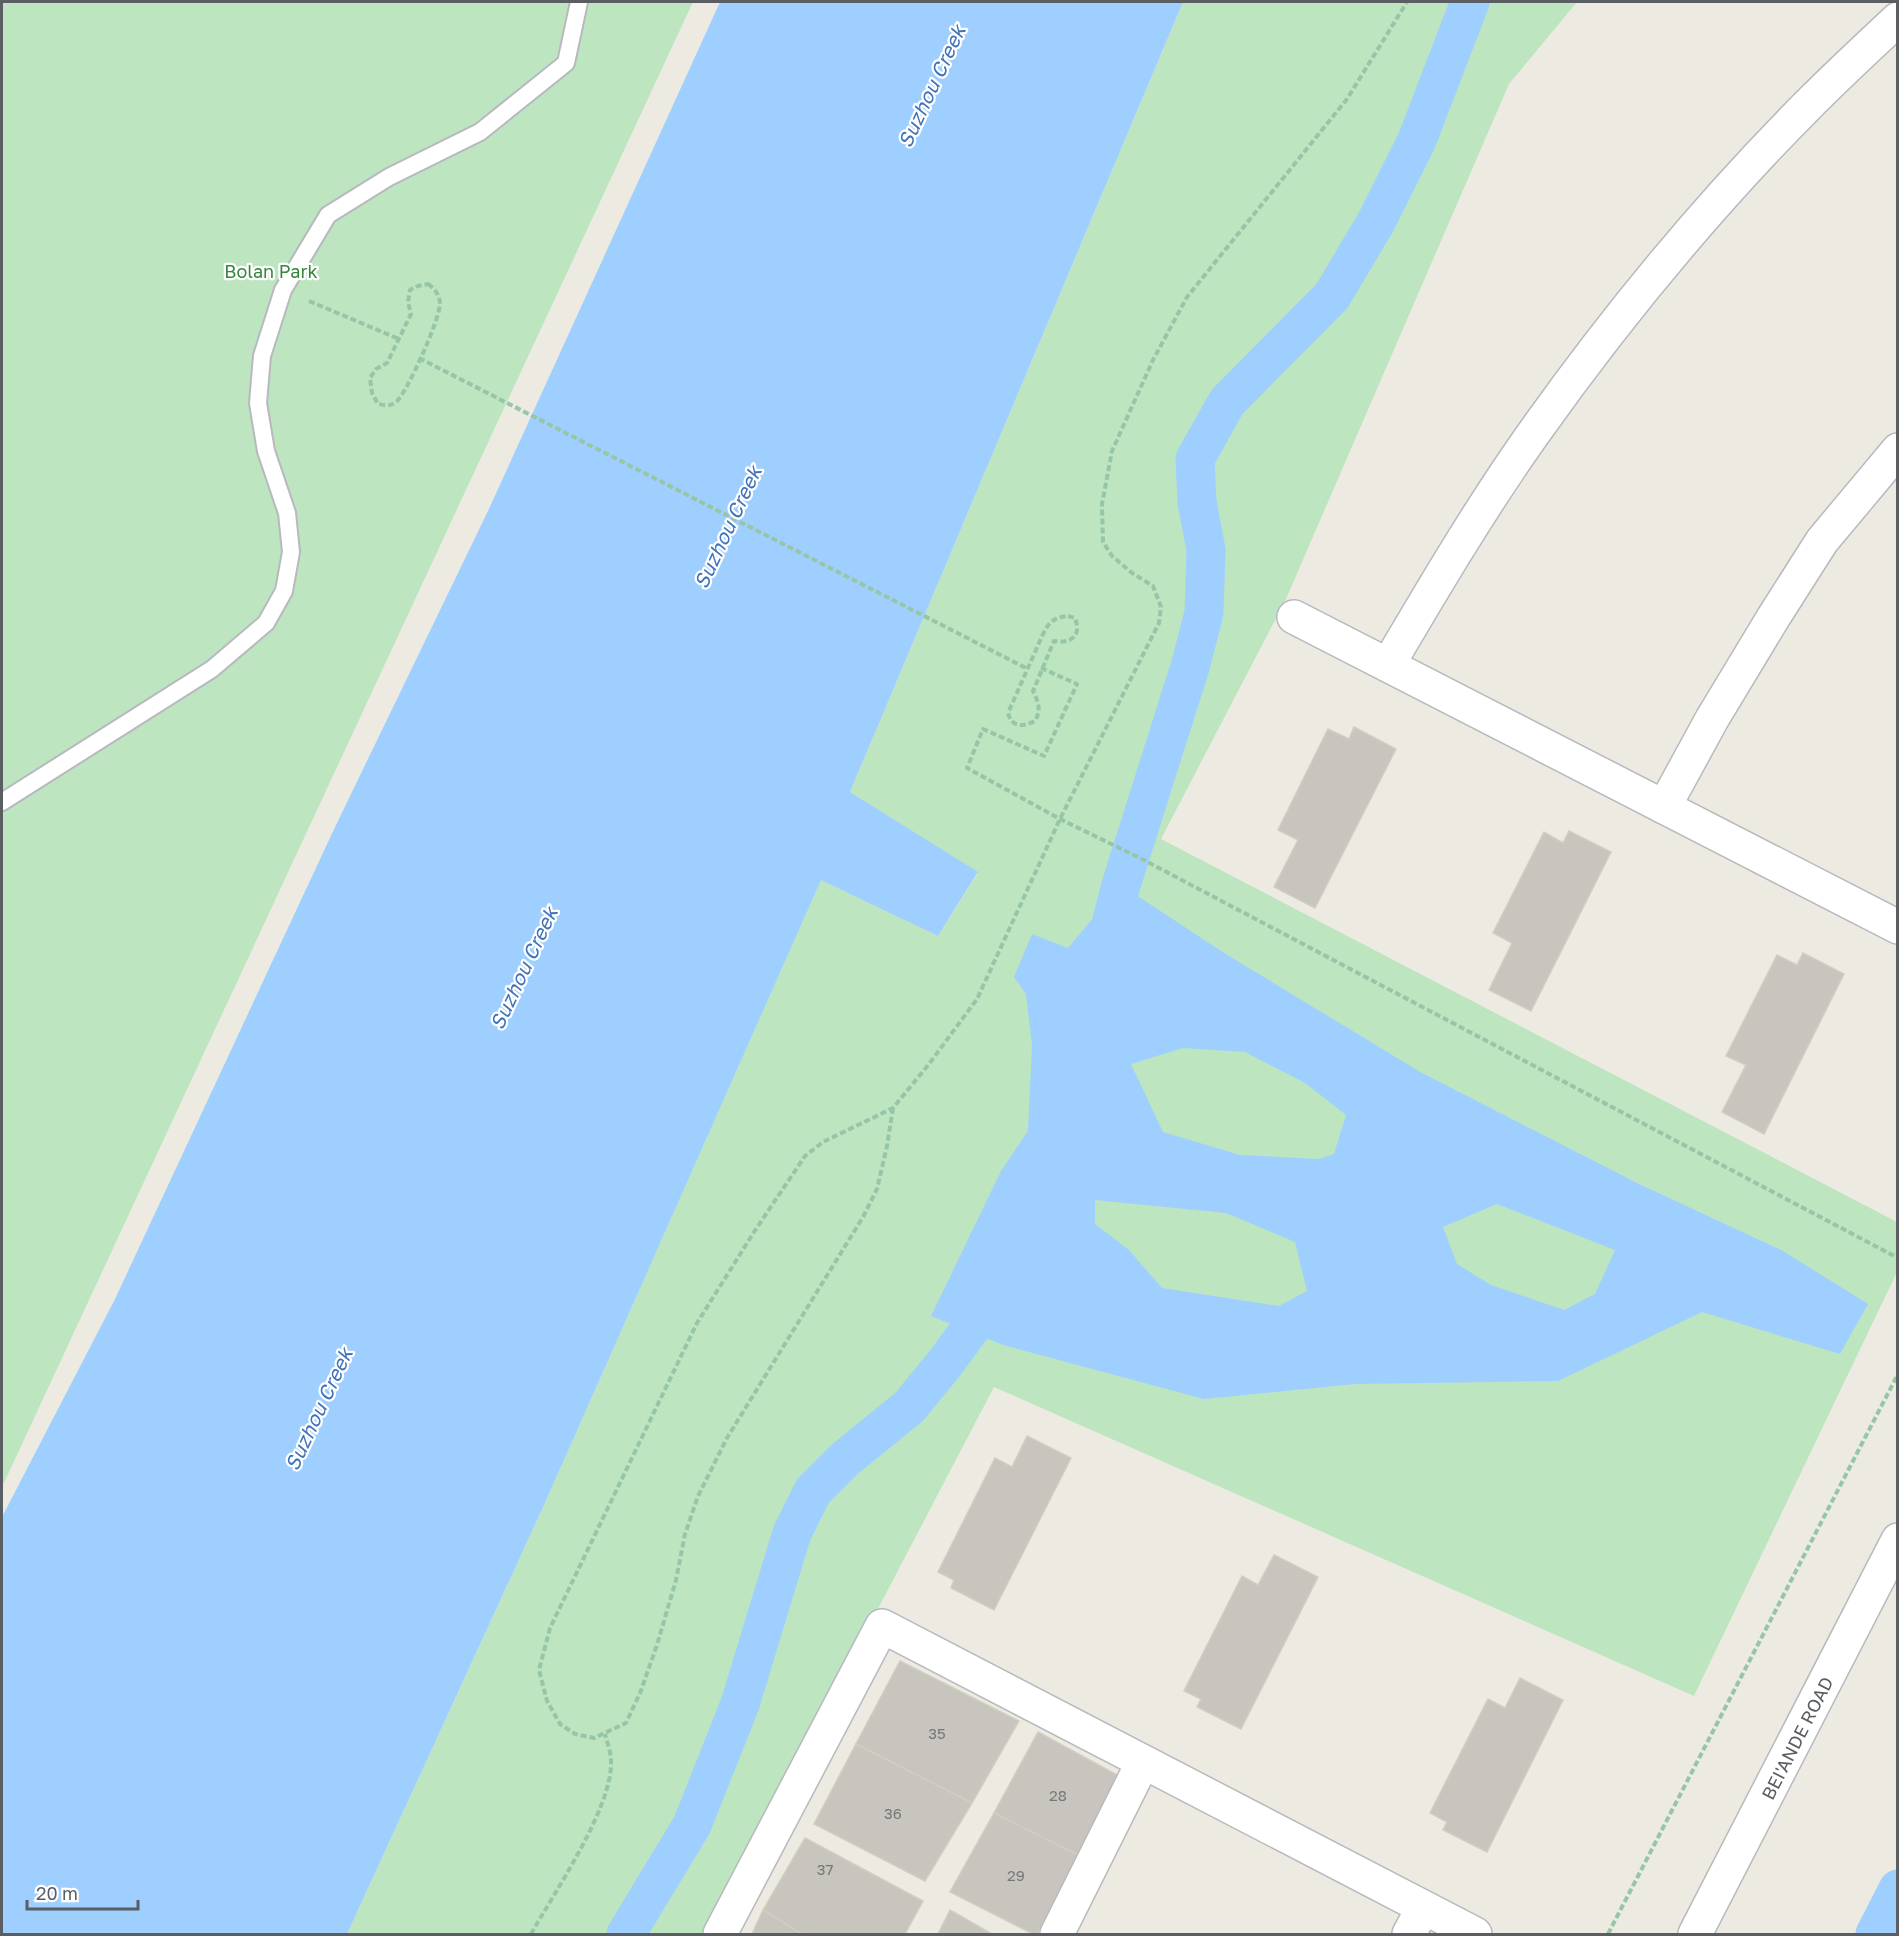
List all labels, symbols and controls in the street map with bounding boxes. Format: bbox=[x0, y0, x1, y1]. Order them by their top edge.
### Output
water label: Suzhou Creek bbox=[892, 19, 971, 151]
park label: Bolan Park bbox=[224, 260, 318, 282]
water label: Suzhou Creek bbox=[688, 460, 767, 592]
water label: Suzhou Creek bbox=[484, 901, 563, 1033]
water label: Suzhou Creek bbox=[279, 1342, 358, 1474]
street label: BEI'ANDE ROAD bbox=[1757, 1673, 1837, 1803]
house number: 35 bbox=[928, 1724, 946, 1742]
house number: 28 bbox=[1049, 1786, 1067, 1804]
house number: 36 bbox=[884, 1804, 902, 1822]
house number: 37 bbox=[817, 1860, 833, 1878]
house number: 29 bbox=[1007, 1866, 1025, 1884]
scale bar bbox=[27, 1873, 138, 1911]
text: 20 m bbox=[36, 1882, 78, 1904]

